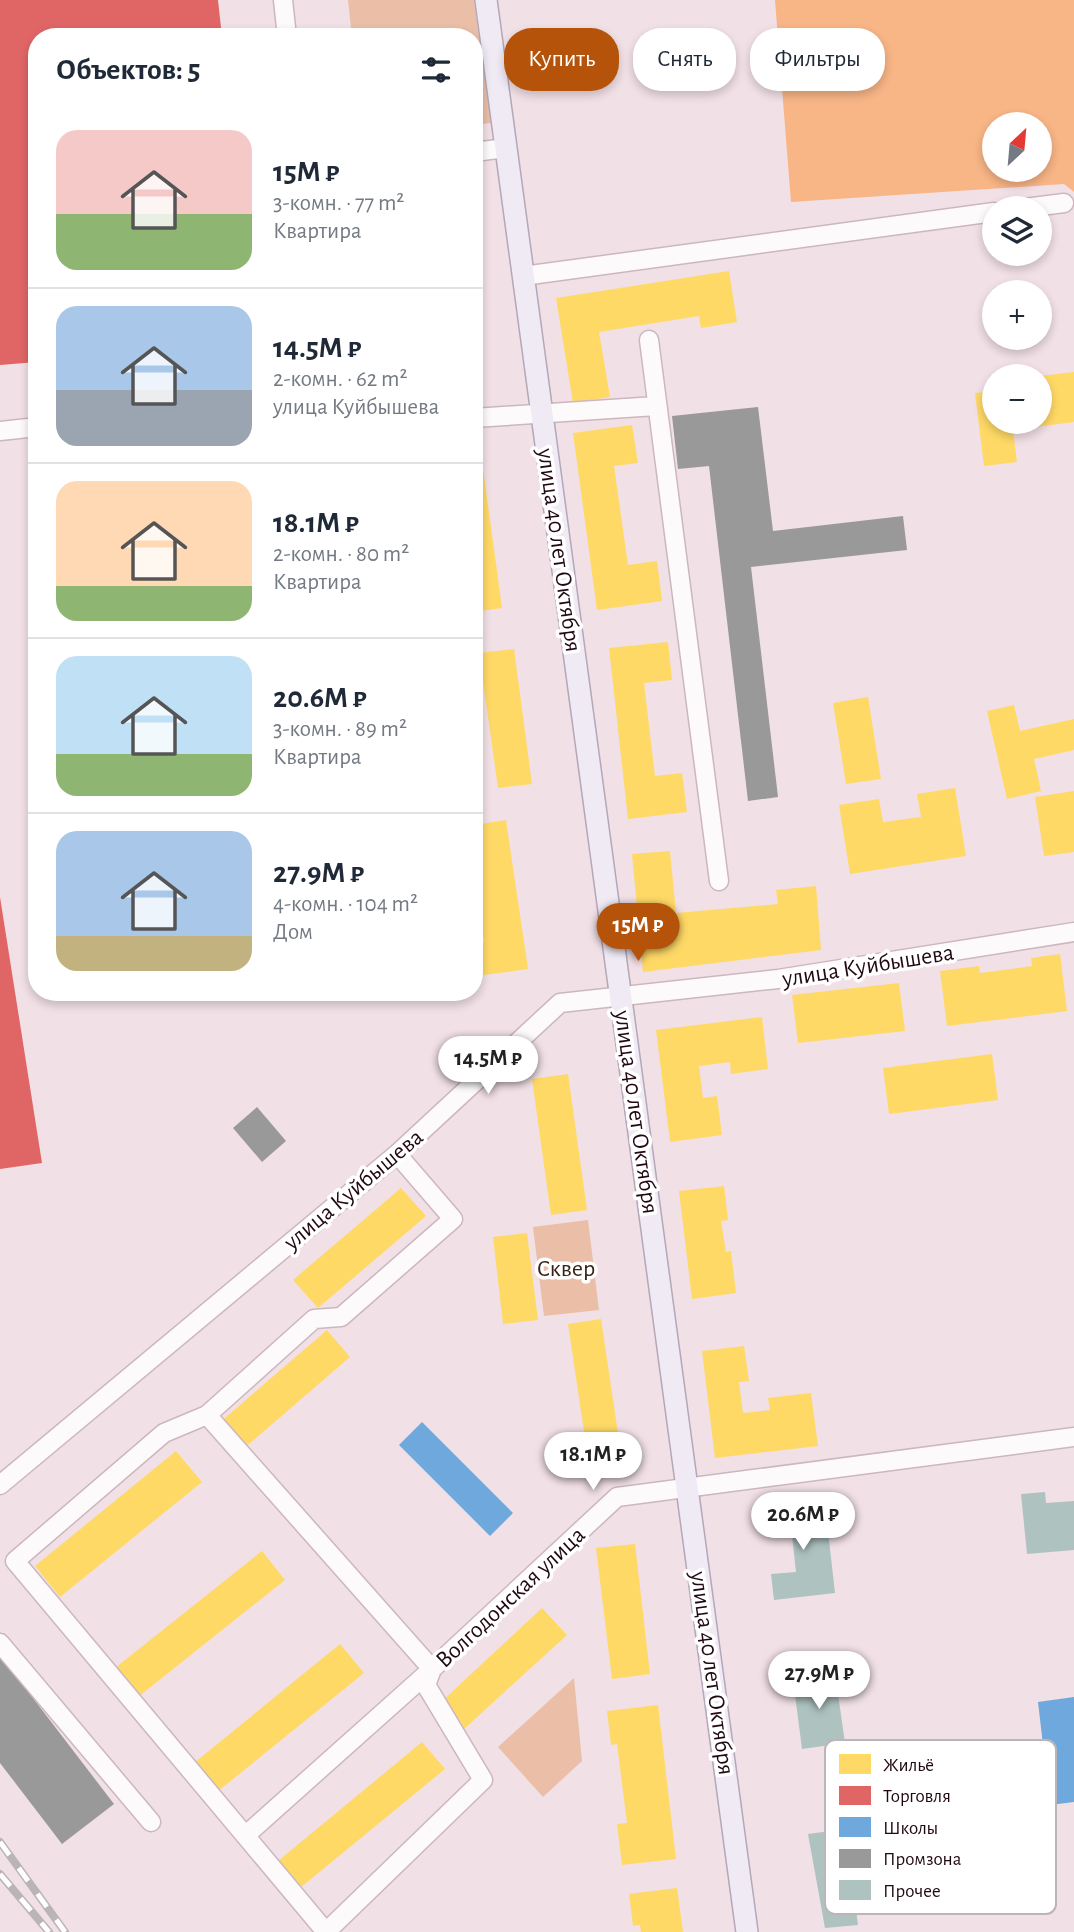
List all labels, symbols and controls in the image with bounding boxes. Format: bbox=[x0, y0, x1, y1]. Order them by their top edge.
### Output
chip: Купить bbox=[504, 28, 619, 91]
chip: Снять bbox=[633, 28, 736, 91]
chip: Фильтры bbox=[750, 28, 885, 91]
icon: filters bbox=[417, 51, 455, 89]
text: Объектов: 5 bbox=[56, 55, 200, 85]
north arrow bbox=[982, 112, 1052, 182]
map controls bbox=[982, 112, 1052, 434]
text: 15M ₽ bbox=[273, 157, 339, 187]
icon: home bbox=[112, 158, 196, 242]
text: 3-комн. · 77 m² bbox=[273, 192, 404, 215]
button: layers bbox=[982, 196, 1052, 266]
text: Квартира bbox=[273, 220, 361, 243]
button: + bbox=[982, 280, 1052, 350]
text: 14.5M ₽ bbox=[273, 333, 361, 363]
icon: home bbox=[112, 334, 196, 418]
button: − bbox=[982, 364, 1052, 434]
text: 2-комн. · 62 m² bbox=[273, 368, 407, 391]
text: улица Куйбышева bbox=[273, 396, 439, 419]
street label: улица 40 лет Октября bbox=[533, 446, 585, 653]
text: 18.1M ₽ bbox=[273, 508, 359, 538]
icon: home bbox=[112, 509, 196, 593]
text: 2-комн. · 80 m² bbox=[273, 543, 409, 566]
text: Квартира bbox=[273, 571, 361, 594]
text: 20.6M ₽ bbox=[273, 683, 367, 713]
icon: home bbox=[112, 684, 196, 768]
text: 3-комн. · 89 m² bbox=[273, 718, 407, 741]
text: Квартира bbox=[273, 746, 361, 769]
text: 27.9M ₽ bbox=[273, 858, 364, 888]
icon: home bbox=[112, 859, 196, 943]
text: 4-комн. · 104 m² bbox=[273, 893, 418, 916]
pin: 15M ₽ bbox=[589, 904, 687, 963]
text: 15M ₽ bbox=[613, 914, 663, 937]
text: Дом bbox=[273, 921, 313, 944]
street label: улица Куйбышева bbox=[780, 941, 956, 992]
street label: улица 40 лет Октября bbox=[610, 1008, 662, 1215]
pin: 14.5M ₽ bbox=[423, 1036, 553, 1096]
text: 14.5M ₽ bbox=[454, 1047, 522, 1070]
street label: улица Куйбышева bbox=[279, 1125, 428, 1255]
park label: Сквер bbox=[537, 1257, 595, 1281]
pin: 18.1M ₽ bbox=[528, 1432, 658, 1492]
text: 18.1M ₽ bbox=[560, 1443, 626, 1466]
pin: 20.6M ₽ bbox=[738, 1492, 868, 1552]
text: 20.6M ₽ bbox=[767, 1503, 839, 1526]
street label: Волгодонская улица bbox=[431, 1523, 590, 1673]
street label: улица 40 лет Октября bbox=[686, 1569, 738, 1776]
pin: 27.9M ₽ bbox=[754, 1652, 884, 1711]
text: 27.9M ₽ bbox=[784, 1662, 854, 1685]
legend bbox=[825, 1740, 1056, 1914]
text: Жильё bbox=[883, 1756, 934, 1775]
text: Торговля bbox=[883, 1787, 951, 1806]
text: Школы bbox=[883, 1819, 938, 1838]
text: Промзона bbox=[883, 1850, 962, 1869]
text: Прочее bbox=[883, 1882, 941, 1901]

